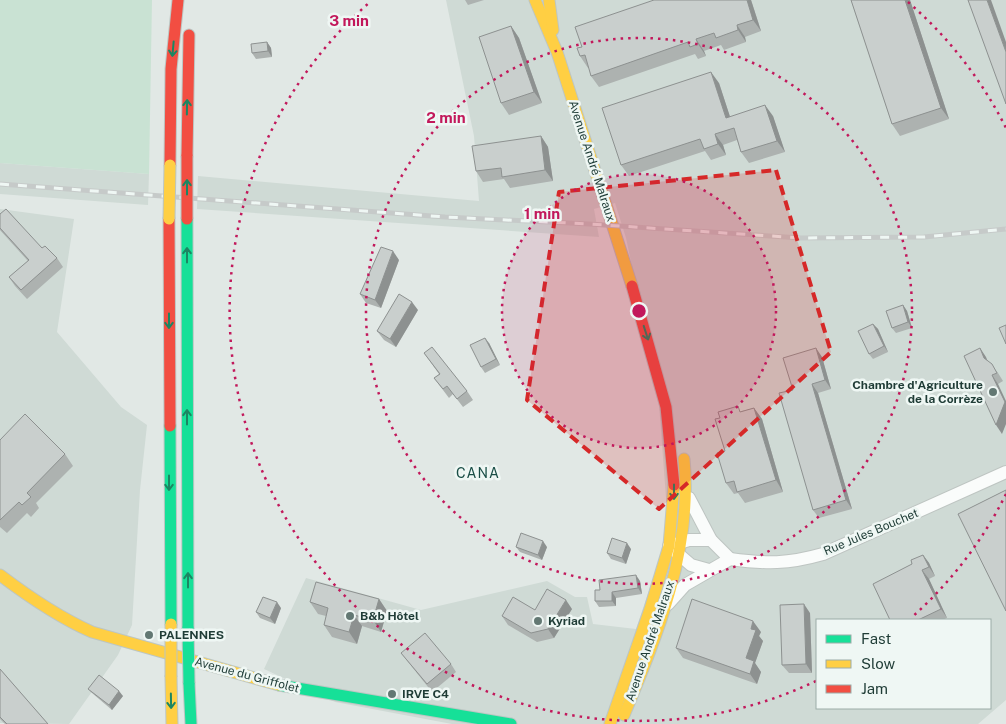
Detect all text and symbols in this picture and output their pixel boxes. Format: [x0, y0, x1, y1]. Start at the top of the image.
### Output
text: 3 min [329, 12, 369, 29]
one-way arrow [168, 40, 178, 56]
one-way arrow [182, 99, 192, 116]
street label: Avenue André Malraux [566, 99, 618, 224]
text: 2 min [426, 109, 466, 126]
one-way arrow [182, 180, 192, 196]
text: 1 min [524, 205, 560, 222]
one-way arrow [182, 247, 192, 263]
centre of rings [630, 302, 648, 320]
one-way arrow [164, 312, 174, 328]
one-way arrow [641, 324, 651, 340]
place label: Chambre d'Agriculture de la Corrèze [852, 378, 983, 406]
marker: Chambre d'Agriculture de la Corrèze [987, 386, 999, 398]
one-way arrow [182, 409, 192, 426]
district label: CANA [456, 465, 500, 481]
one-way arrow [164, 474, 174, 491]
one-way arrow [669, 483, 679, 499]
street label: Rue Jules Bouchet [821, 506, 921, 558]
one-way arrow [183, 572, 193, 588]
street label: Avenue André Malraux [623, 579, 677, 703]
place label: B&b Hôtel [360, 609, 419, 623]
marker: B&b Hôtel [344, 610, 356, 622]
place label: Kyriad [548, 614, 585, 628]
marker: Kyriad [532, 615, 544, 627]
legend [816, 619, 991, 709]
place label: PALENNES [159, 628, 224, 642]
marker: PALENNES [143, 629, 155, 641]
text: Fast [861, 630, 891, 647]
street label: Avenue du Griffolet [193, 654, 301, 696]
text: Slow [861, 655, 896, 672]
text: Jam [861, 680, 888, 697]
place label: IRVE C4 [402, 687, 449, 701]
marker: IRVE C4 [386, 688, 398, 700]
one-way arrow [167, 692, 176, 708]

